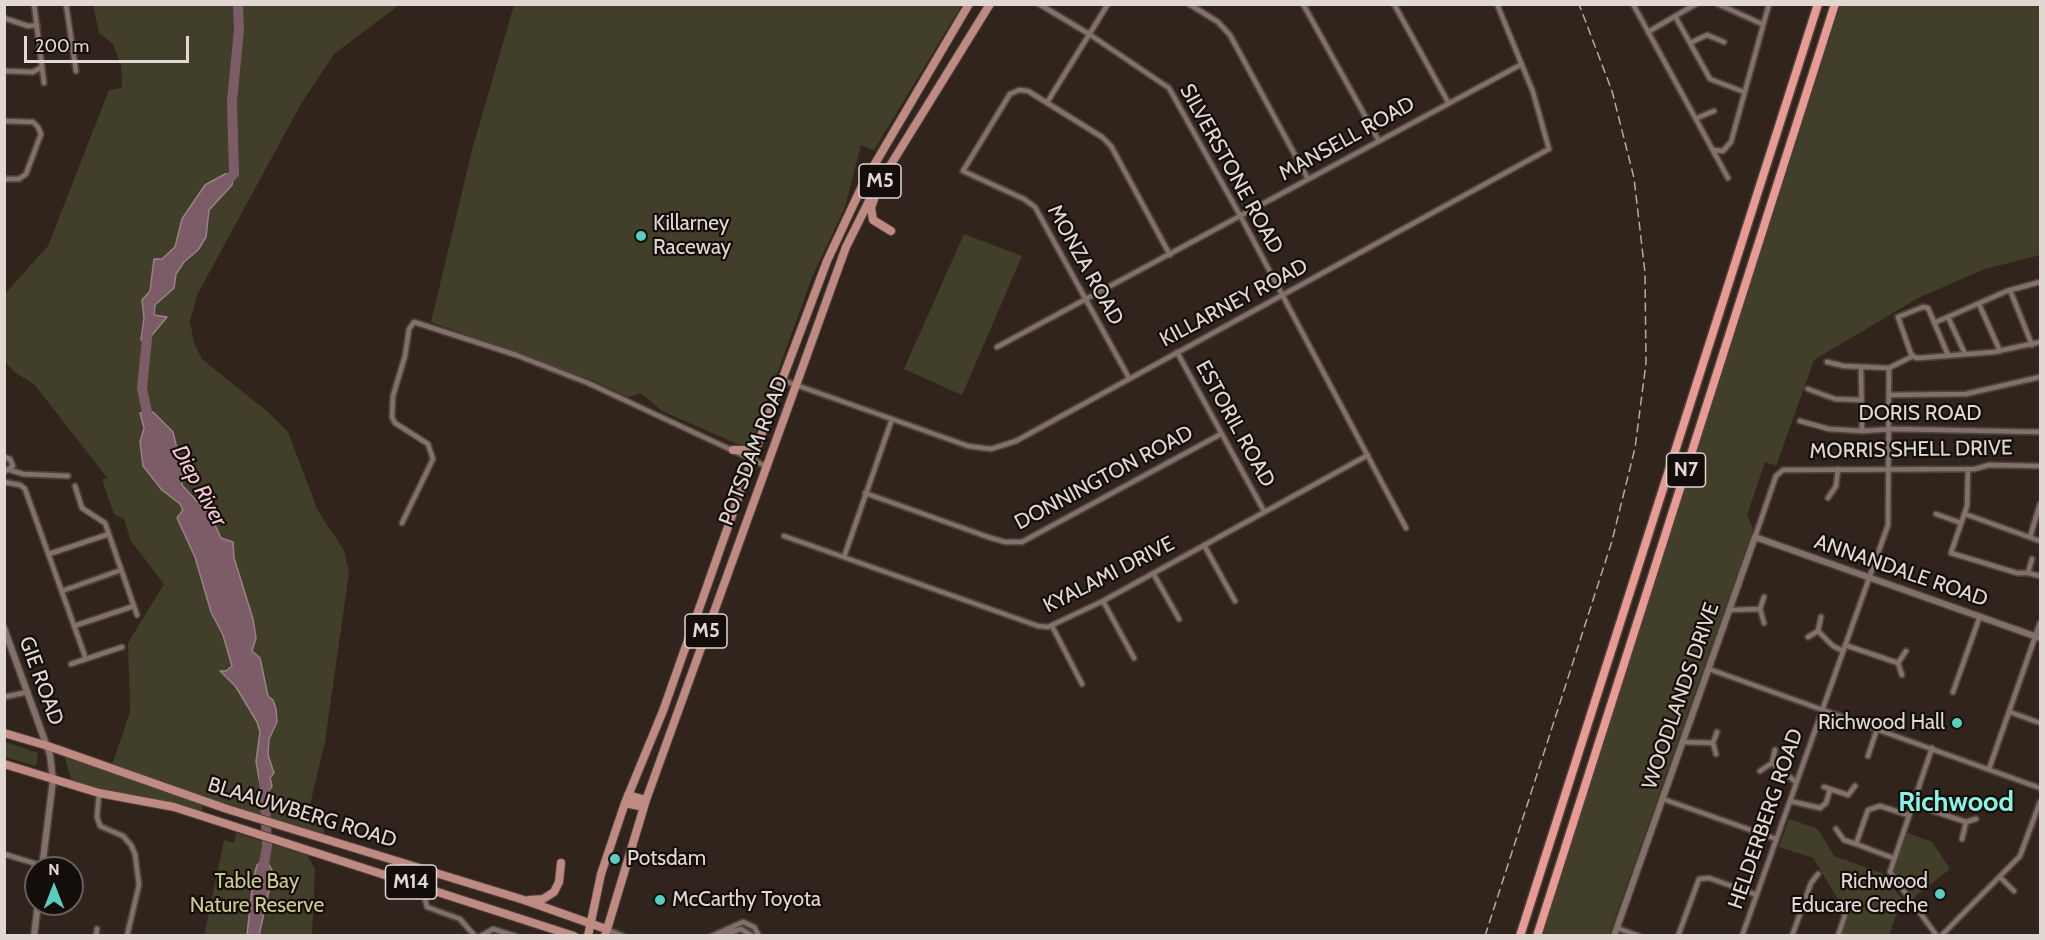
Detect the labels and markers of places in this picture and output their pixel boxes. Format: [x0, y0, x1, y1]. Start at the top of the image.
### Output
place label: Killarney Raceway [653, 211, 731, 261]
marker: Killarney Raceway [634, 229, 648, 243]
place label: Richwood Hall [1818, 710, 1945, 736]
marker: Richwood Hall [1950, 716, 1964, 730]
place label: Potsdam [627, 846, 706, 872]
marker: Potsdam [608, 852, 622, 866]
place label: Richwood Educare Creche [1791, 869, 1928, 919]
place label: McCarthy Toyota [672, 887, 821, 913]
marker: Richwood Educare Creche [1933, 887, 1947, 901]
marker: McCarthy Toyota [653, 893, 667, 907]

